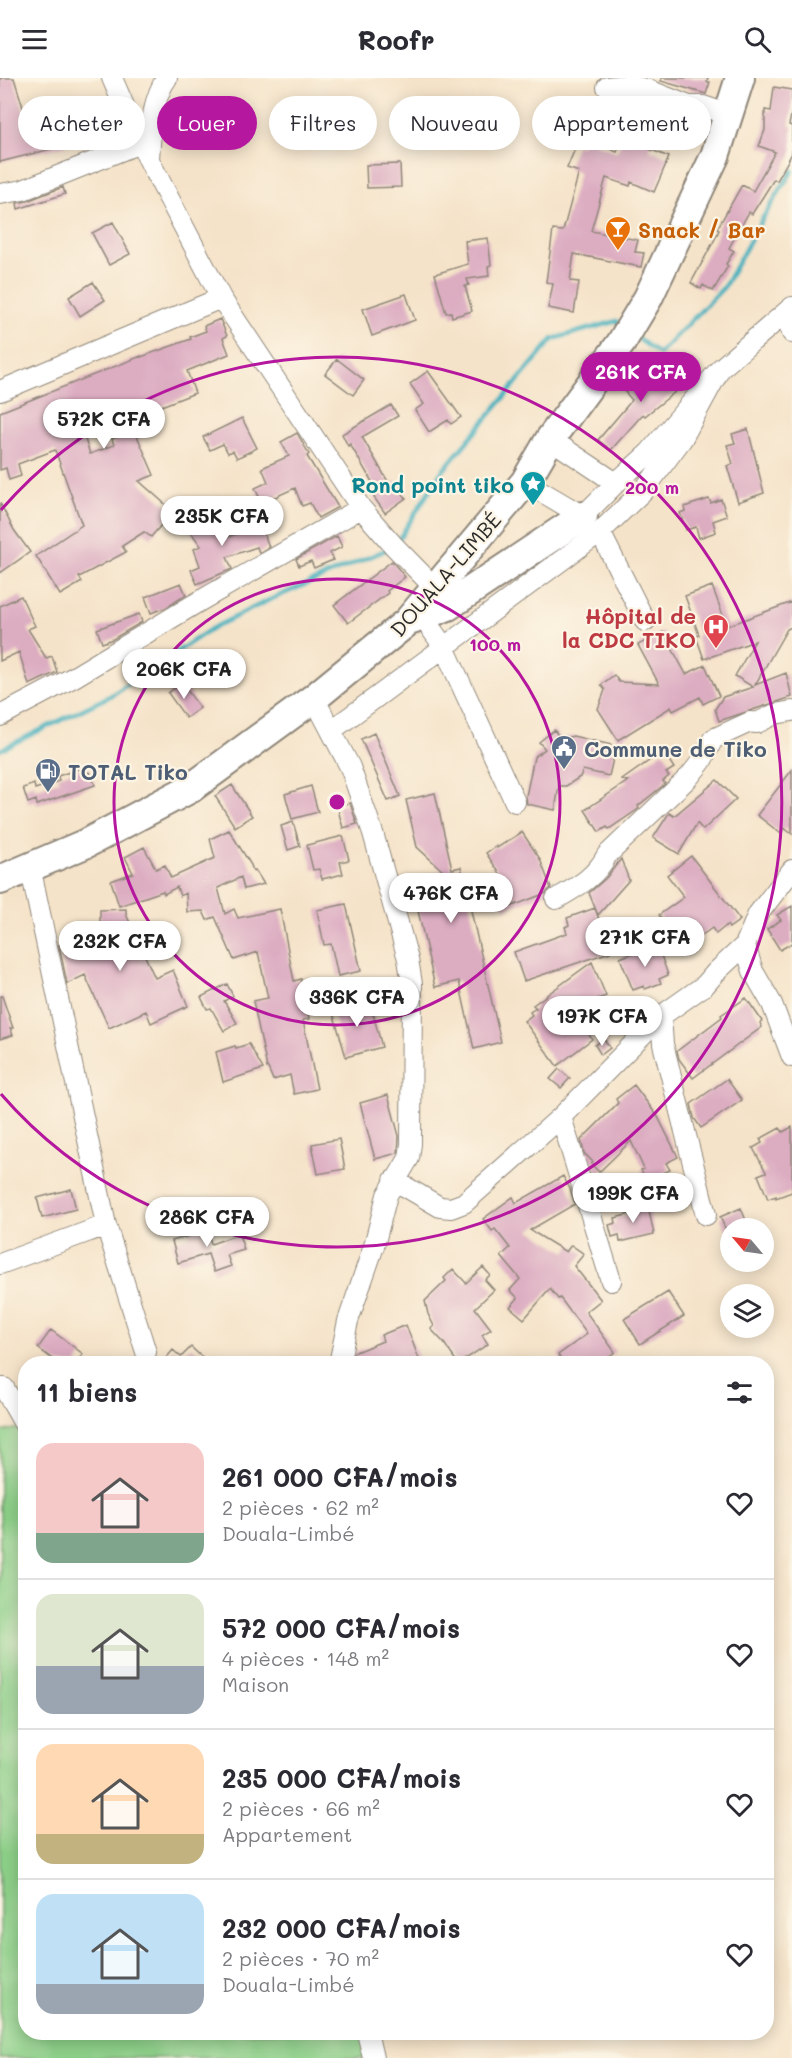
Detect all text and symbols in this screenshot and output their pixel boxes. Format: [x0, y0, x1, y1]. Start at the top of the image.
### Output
text: Roofr [357, 22, 435, 57]
icon: menu [18, 23, 51, 56]
icon: search [741, 23, 774, 56]
chip: Acheter [18, 96, 145, 150]
chip: Louer [157, 96, 257, 150]
chip: Filtres [269, 96, 377, 150]
chip: Nouveau [389, 96, 520, 150]
chip: Appartement [532, 96, 711, 150]
bar icon: Snack / Bar [603, 214, 633, 252]
place label: Snack / Bar [638, 216, 765, 243]
pin: 261K CFA [579, 352, 703, 403]
text: 261K CFA [595, 358, 687, 384]
pin: 572K CFA [42, 399, 166, 450]
text: 572K CFA [57, 405, 151, 431]
place icon: Rond point tiko [518, 469, 548, 507]
place label: Rond point tiko [351, 471, 514, 498]
text: 200 m [625, 475, 679, 499]
pin: 235K CFA [160, 496, 284, 547]
text: 235K CFA [175, 502, 269, 528]
street label: DOUALA-LIMBÉ [384, 506, 506, 642]
place label: Hôpital de la CDC TIKO [562, 602, 696, 653]
hospital icon: Hôpital de la CDC TIKO [701, 612, 731, 650]
text: 100 m [469, 632, 521, 656]
pin: 206K CFA [122, 649, 246, 700]
text: 206K CFA [136, 655, 232, 681]
public building icon: Commune de Tiko [549, 733, 579, 771]
place label: Commune de Tiko [584, 735, 767, 762]
fuel station icon: TOTAL Tiko [33, 756, 63, 794]
place label: TOTAL Tiko [68, 758, 188, 785]
centre of rings [327, 792, 347, 812]
pin: 476K CFA [389, 873, 513, 924]
text: 476K CFA [403, 879, 499, 905]
pin: 271K CFA [583, 917, 707, 968]
pin: 232K CFA [58, 921, 182, 972]
text: 271K CFA [599, 923, 691, 949]
text: 232K CFA [73, 927, 167, 953]
pin: 336K CFA [295, 977, 419, 1028]
text: 336K CFA [309, 983, 405, 1009]
pin: 197K CFA [540, 996, 664, 1047]
text: 197K CFA [556, 1002, 648, 1028]
pin: 199K CFA [571, 1173, 695, 1224]
text: 199K CFA [587, 1179, 679, 1205]
pin: 286K CFA [145, 1197, 269, 1248]
text: 286K CFA [159, 1203, 255, 1229]
north arrow [720, 1218, 774, 1272]
map controls [720, 1218, 774, 1338]
button: layers [720, 1284, 774, 1338]
text: 11 biens [36, 1375, 137, 1409]
icon: filters [723, 1376, 756, 1409]
text: 261 000 CFA/mois [222, 1460, 458, 1494]
icon: home [84, 1467, 156, 1539]
icon: heart [723, 1487, 756, 1520]
text: 2 pièces · 62 m² [222, 1494, 379, 1520]
text: Douala-Limbé [222, 1520, 355, 1546]
text: 572 000 CFA/mois [222, 1611, 460, 1645]
icon: home [84, 1618, 156, 1690]
icon: heart [723, 1638, 756, 1671]
text: 4 pièces · 148 m² [222, 1645, 389, 1671]
text: Maison [222, 1671, 289, 1697]
text: 235 000 CFA/mois [222, 1761, 461, 1795]
icon: home [84, 1768, 156, 1840]
icon: heart [723, 1788, 756, 1821]
text: 2 pièces · 66 m² [222, 1795, 380, 1821]
text: Appartement [222, 1821, 352, 1847]
text: 232 000 CFA/mois [222, 1911, 461, 1945]
icon: home [84, 1918, 156, 1990]
icon: heart [723, 1938, 756, 1971]
text: 2 pièces · 70 m² [222, 1945, 379, 1971]
text: Douala-Limbé [222, 1971, 355, 1997]

